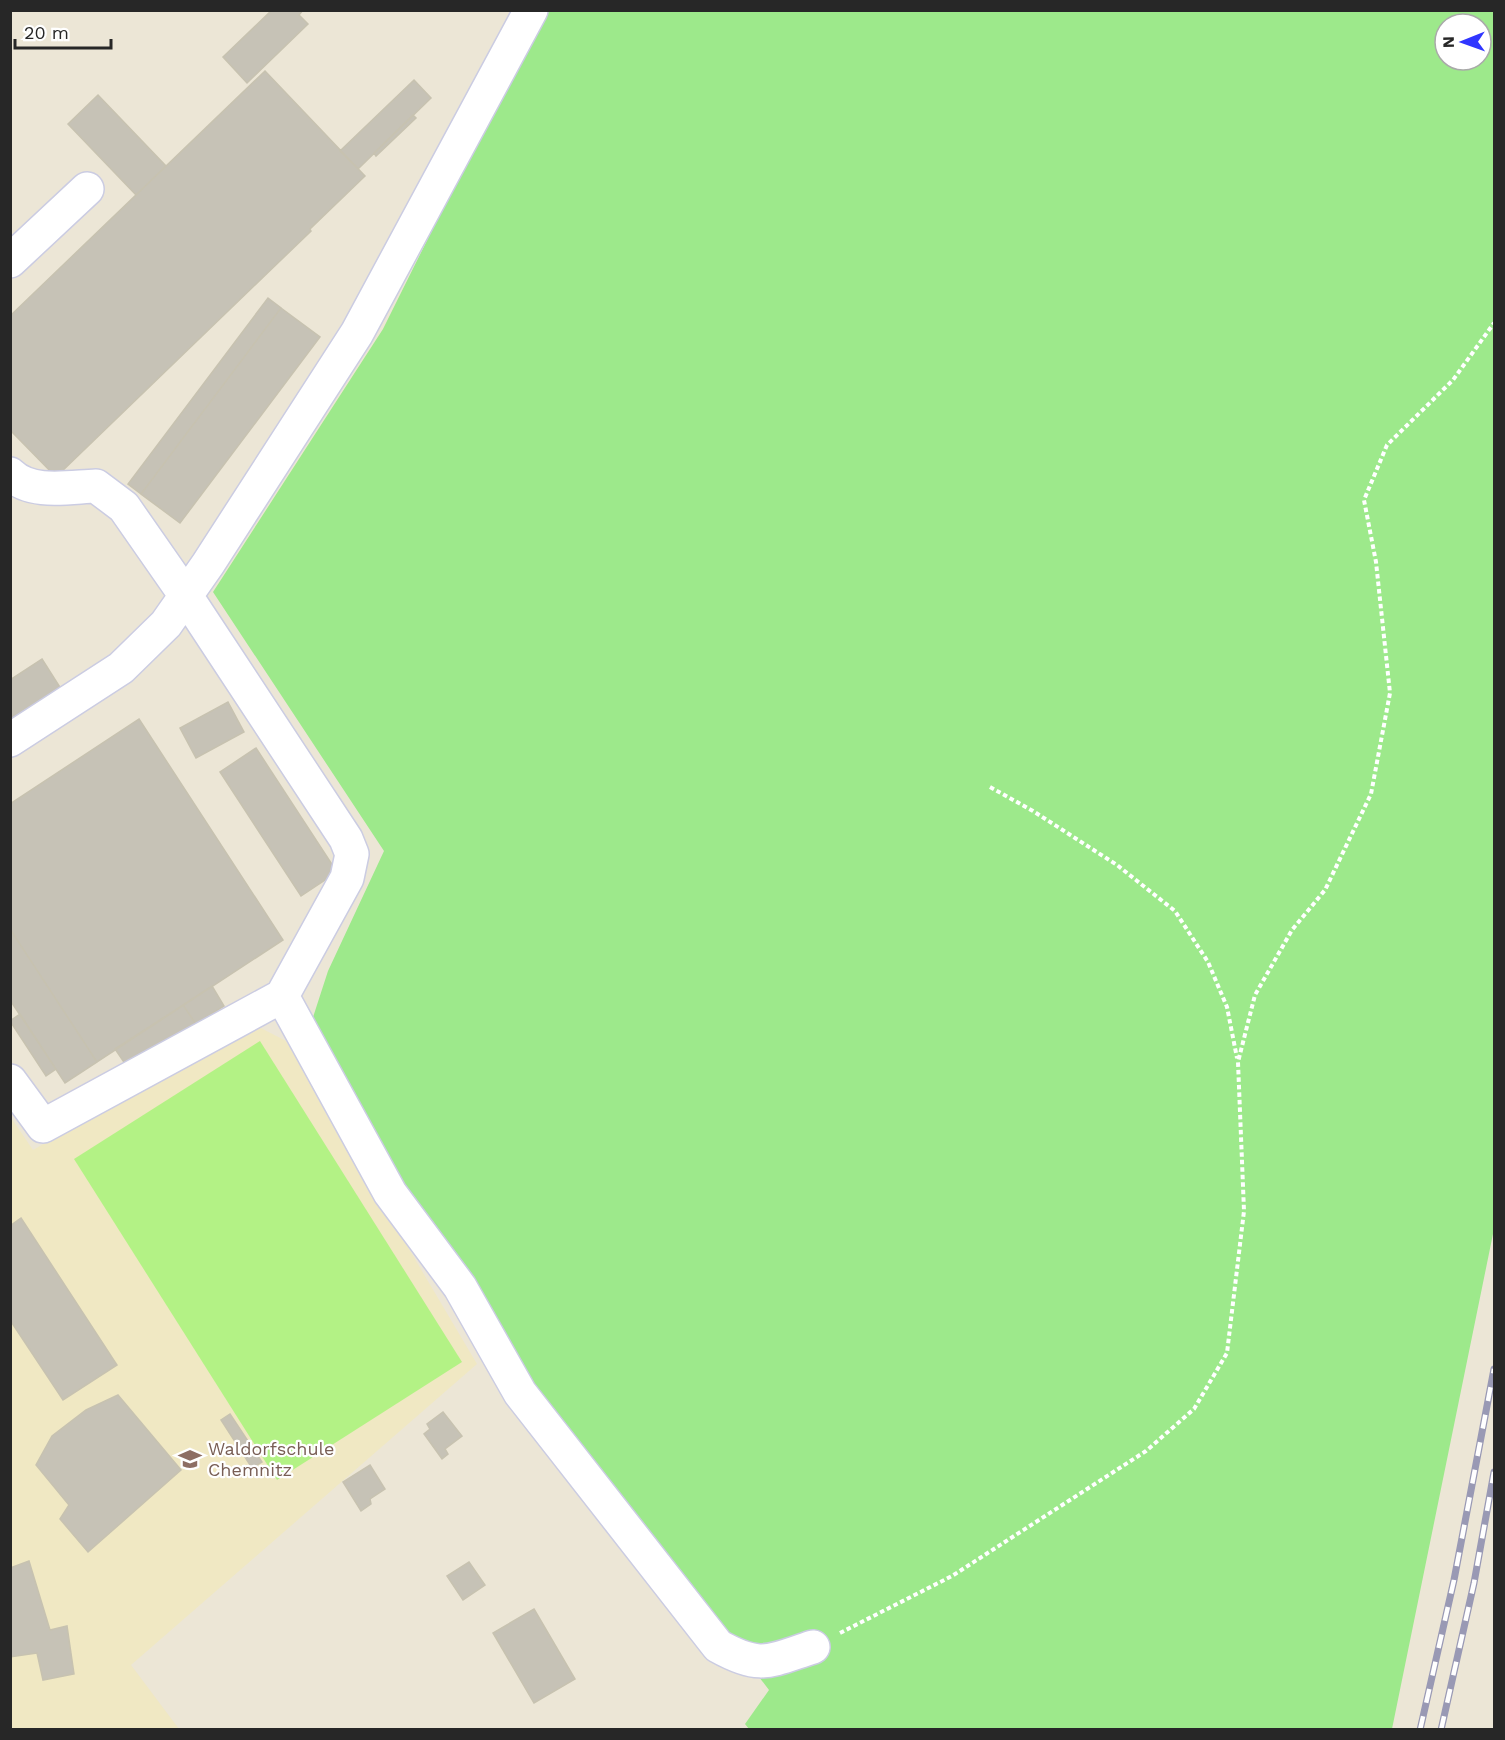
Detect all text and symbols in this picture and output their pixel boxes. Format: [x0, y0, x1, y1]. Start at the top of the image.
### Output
scale bar [15, 12, 111, 50]
north arrow [1433, 12, 1493, 72]
text: 20 m [24, 22, 69, 43]
text: N [1439, 36, 1458, 48]
place label: Waldorfschule Chemnitz [208, 1438, 335, 1480]
school or university icon: Waldorfschule Chemnitz [177, 1446, 203, 1472]

